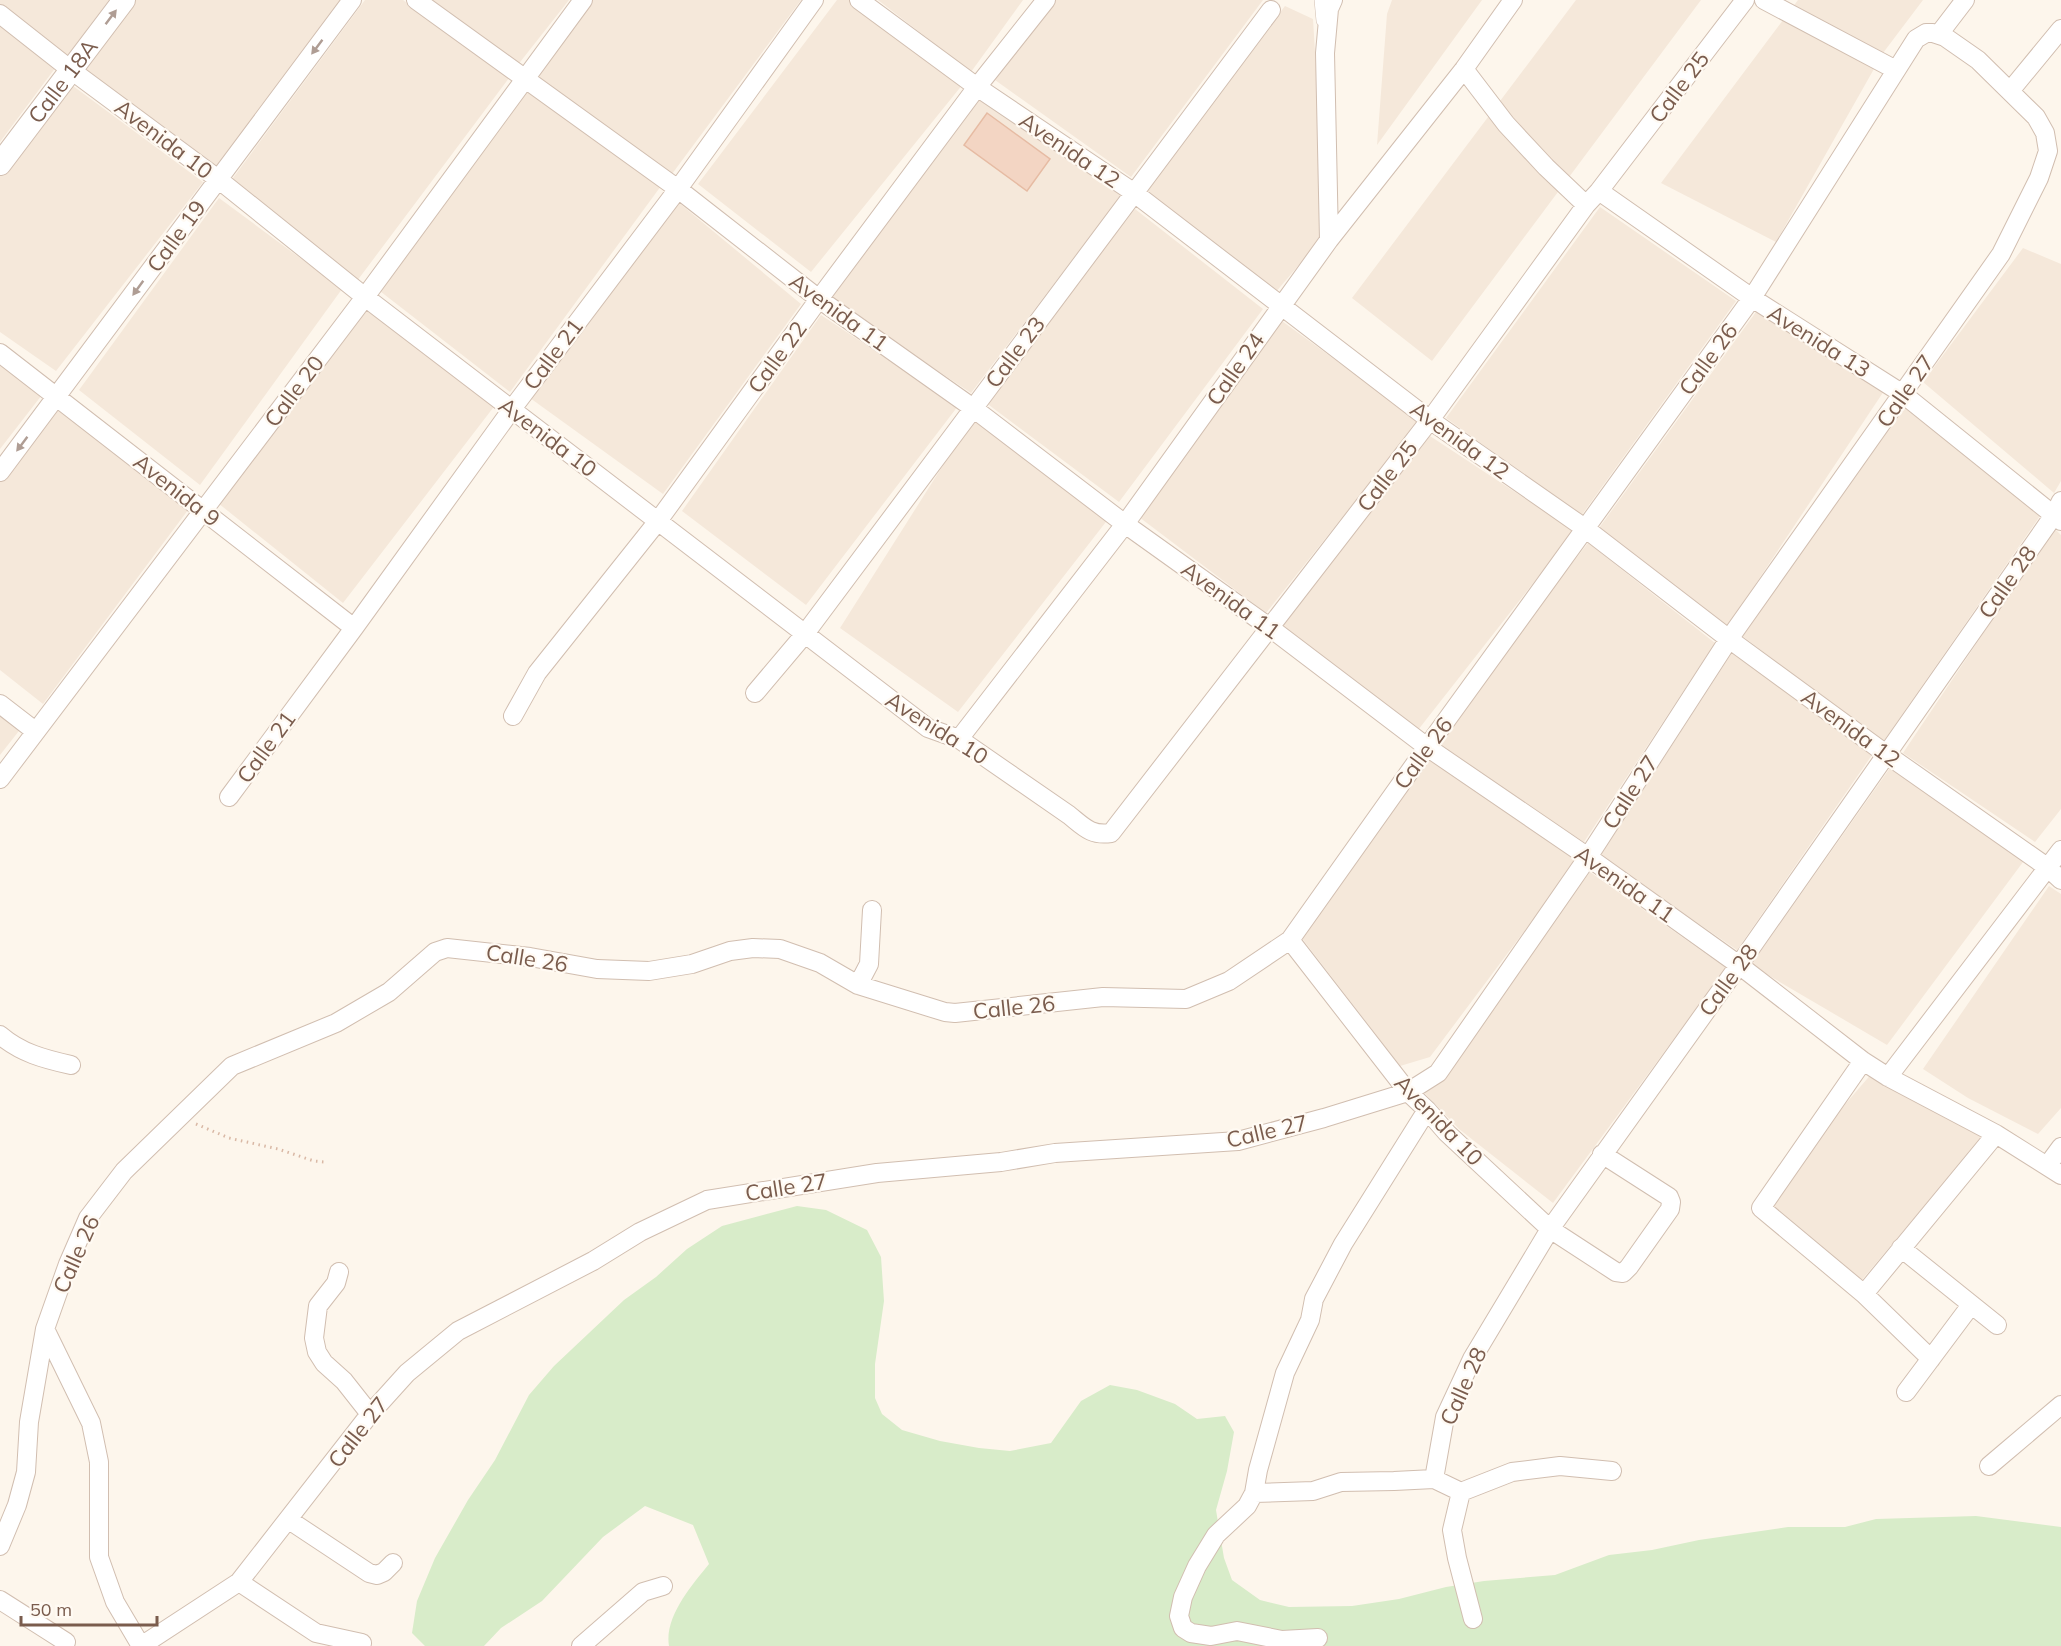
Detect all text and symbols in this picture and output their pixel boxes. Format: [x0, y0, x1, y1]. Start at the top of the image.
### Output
one-way arrow [105, 9, 117, 24]
street label: Calle 18A [22, 33, 104, 129]
one-way arrow [311, 38, 323, 54]
street label: Calle 25 [1643, 46, 1715, 128]
street label: Avenida 10 [109, 93, 219, 185]
street label: Avenida 12 [1014, 106, 1126, 194]
street label: Calle 19 [140, 194, 212, 278]
street label: Avenida 11 [784, 267, 894, 357]
one-way arrow [133, 280, 145, 295]
street label: Avenida 13 [1763, 298, 1875, 384]
street label: Calle 23 [979, 311, 1051, 393]
street label: Calle 21 [517, 313, 589, 395]
street label: Calle 22 [741, 315, 813, 399]
street label: Calle 26 [1672, 317, 1744, 401]
street label: Calle 24 [1200, 327, 1270, 411]
street label: Calle 27 [1870, 349, 1940, 433]
street label: Calle 20 [258, 350, 330, 432]
street label: Avenida 10 [493, 391, 603, 483]
street label: Avenida 12 [1405, 395, 1515, 485]
street label: Calle 25 [1351, 435, 1423, 517]
one-way arrow [15, 436, 28, 452]
street label: Avenida 9 [128, 447, 226, 533]
street label: Calle 28 [1972, 540, 2042, 624]
street label: Avenida 11 [1176, 555, 1286, 645]
street label: Avenida 12 [1796, 683, 1906, 773]
street label: Avenida 10 [881, 685, 993, 771]
street label: Calle 21 [230, 705, 302, 789]
street label: Calle 26 [1387, 711, 1459, 795]
street label: Calle 27 [1596, 750, 1664, 834]
street label: Avenida 11 [1570, 839, 1680, 929]
street label: Calle 26 [484, 938, 570, 978]
street label: Calle 28 [1692, 938, 1764, 1022]
street label: Calle 26 [972, 989, 1056, 1025]
street label: Avenida 10 [1389, 1069, 1489, 1171]
street label: Calle 27 [1224, 1108, 1310, 1154]
street label: Calle 27 [743, 1167, 829, 1207]
street label: Calle 26 [46, 1211, 106, 1297]
street label: Calle 28 [1433, 1343, 1493, 1429]
street label: Calle 27 [322, 1391, 394, 1473]
scale bar [21, 1589, 158, 1627]
text: 50 m [30, 1598, 72, 1621]

